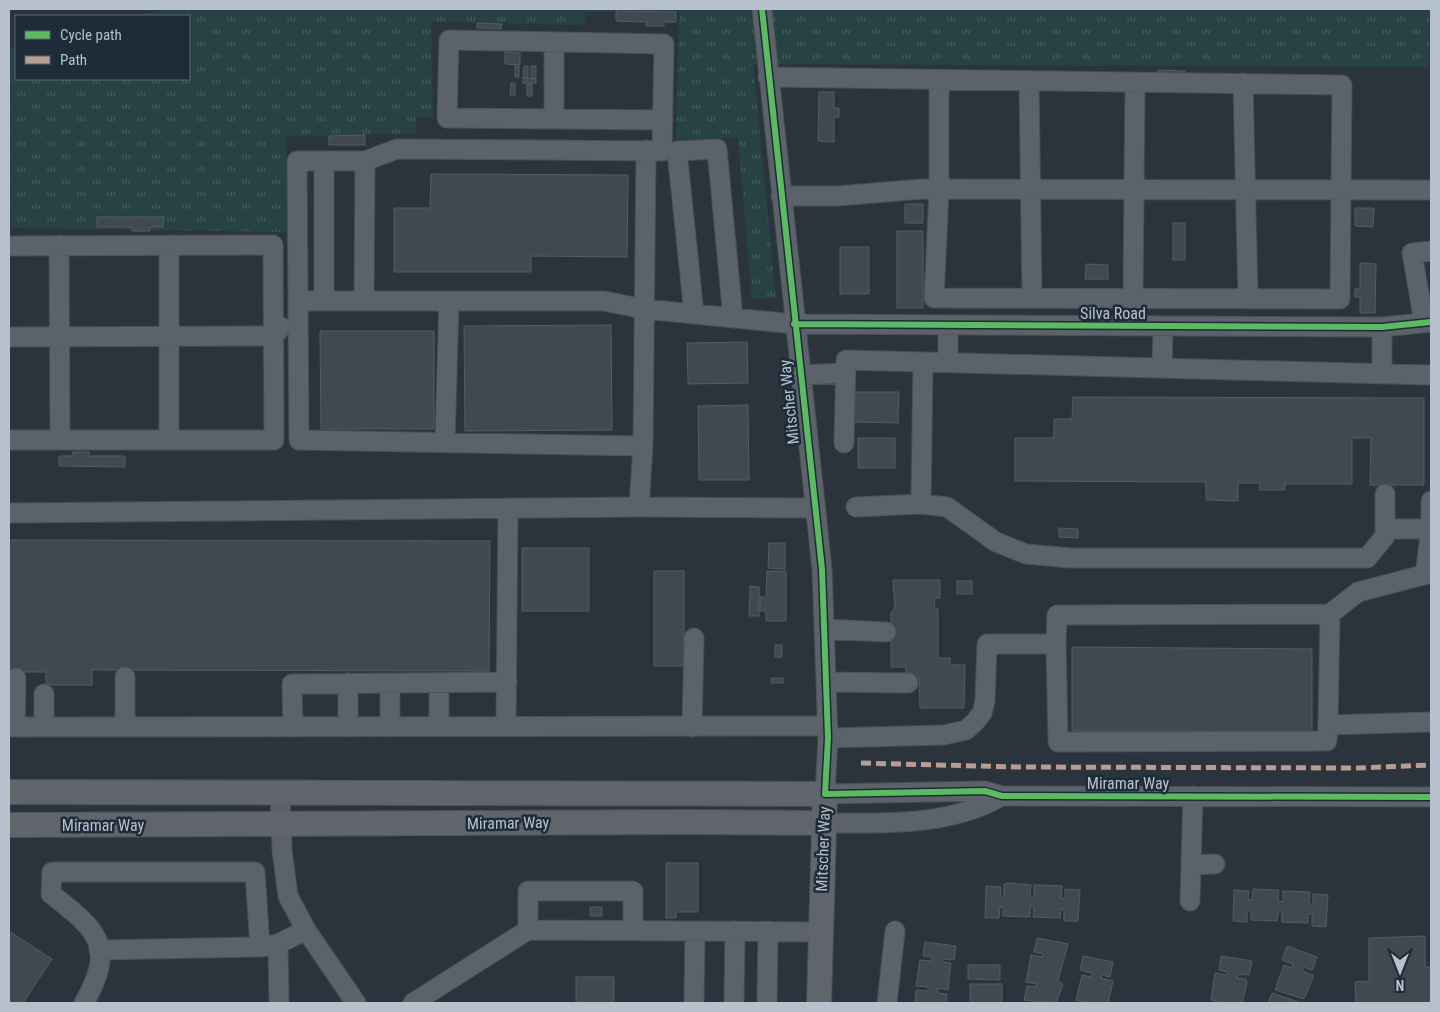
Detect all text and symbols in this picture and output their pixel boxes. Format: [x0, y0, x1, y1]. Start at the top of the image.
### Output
legend [15, 15, 190, 80]
text: Cycle path [60, 26, 122, 44]
text: Path [60, 51, 87, 69]
street label: Silva Road [1080, 304, 1146, 323]
street label: Mitscher Way [775, 358, 803, 445]
street label: Miramar Way [1087, 774, 1170, 793]
street label: Mitscher Way [812, 806, 834, 892]
street label: Miramar Way [467, 813, 550, 833]
street label: Miramar Way [62, 816, 145, 835]
north arrow [1375, 947, 1425, 997]
text: N [1396, 977, 1404, 993]

